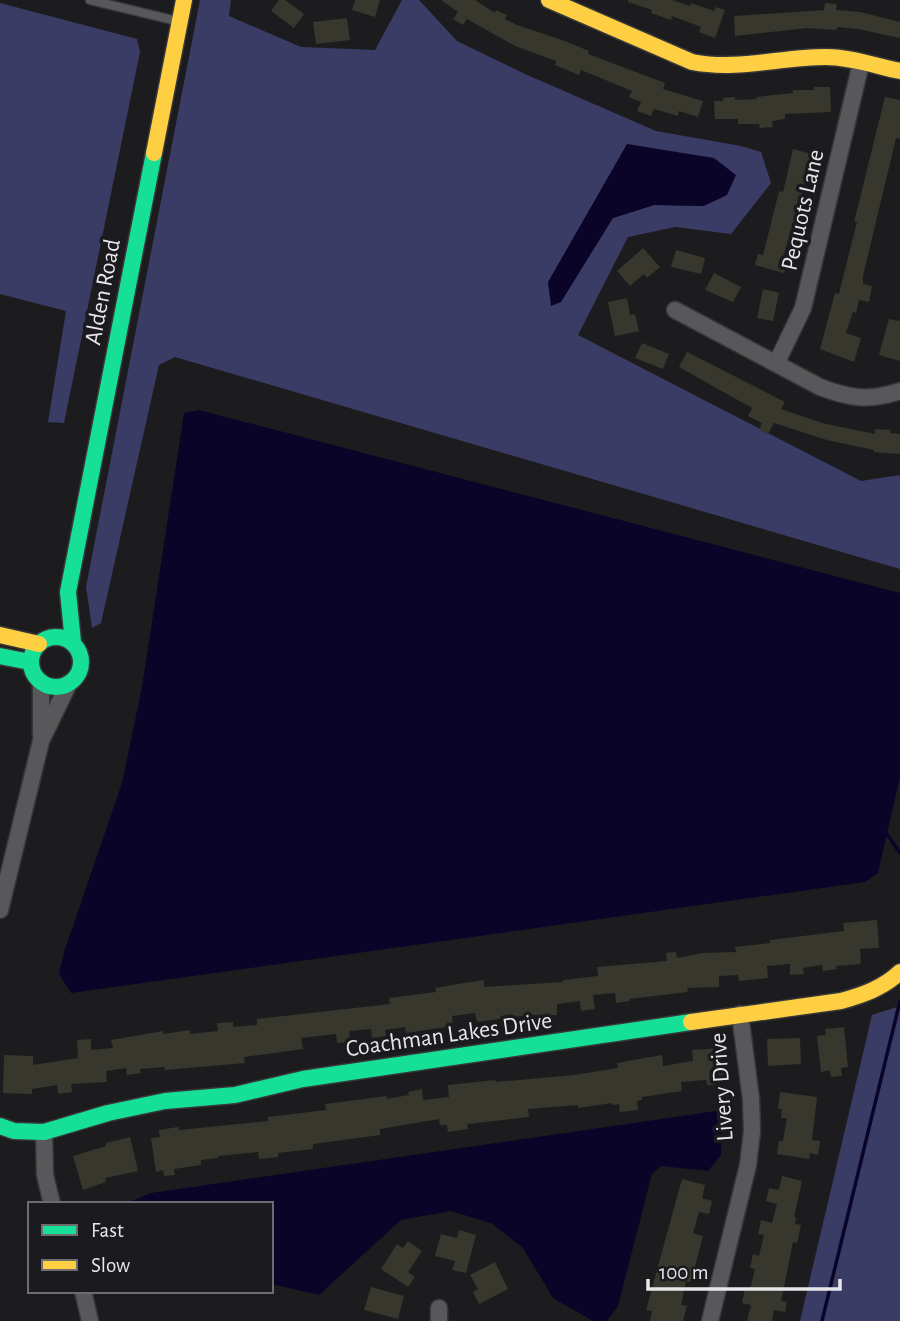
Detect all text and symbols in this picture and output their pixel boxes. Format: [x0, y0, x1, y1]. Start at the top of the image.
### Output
street label: Pequots Lane [777, 147, 829, 273]
street label: Alden Road [81, 237, 125, 347]
street label: Coachman Lakes Drive [344, 1009, 554, 1061]
street label: Livery Drive [706, 1032, 738, 1142]
legend [28, 1202, 273, 1293]
text: Fast [91, 1220, 124, 1241]
scale bar [648, 1248, 841, 1292]
text: Slow [91, 1255, 130, 1276]
text: 100 m [659, 1262, 709, 1283]

